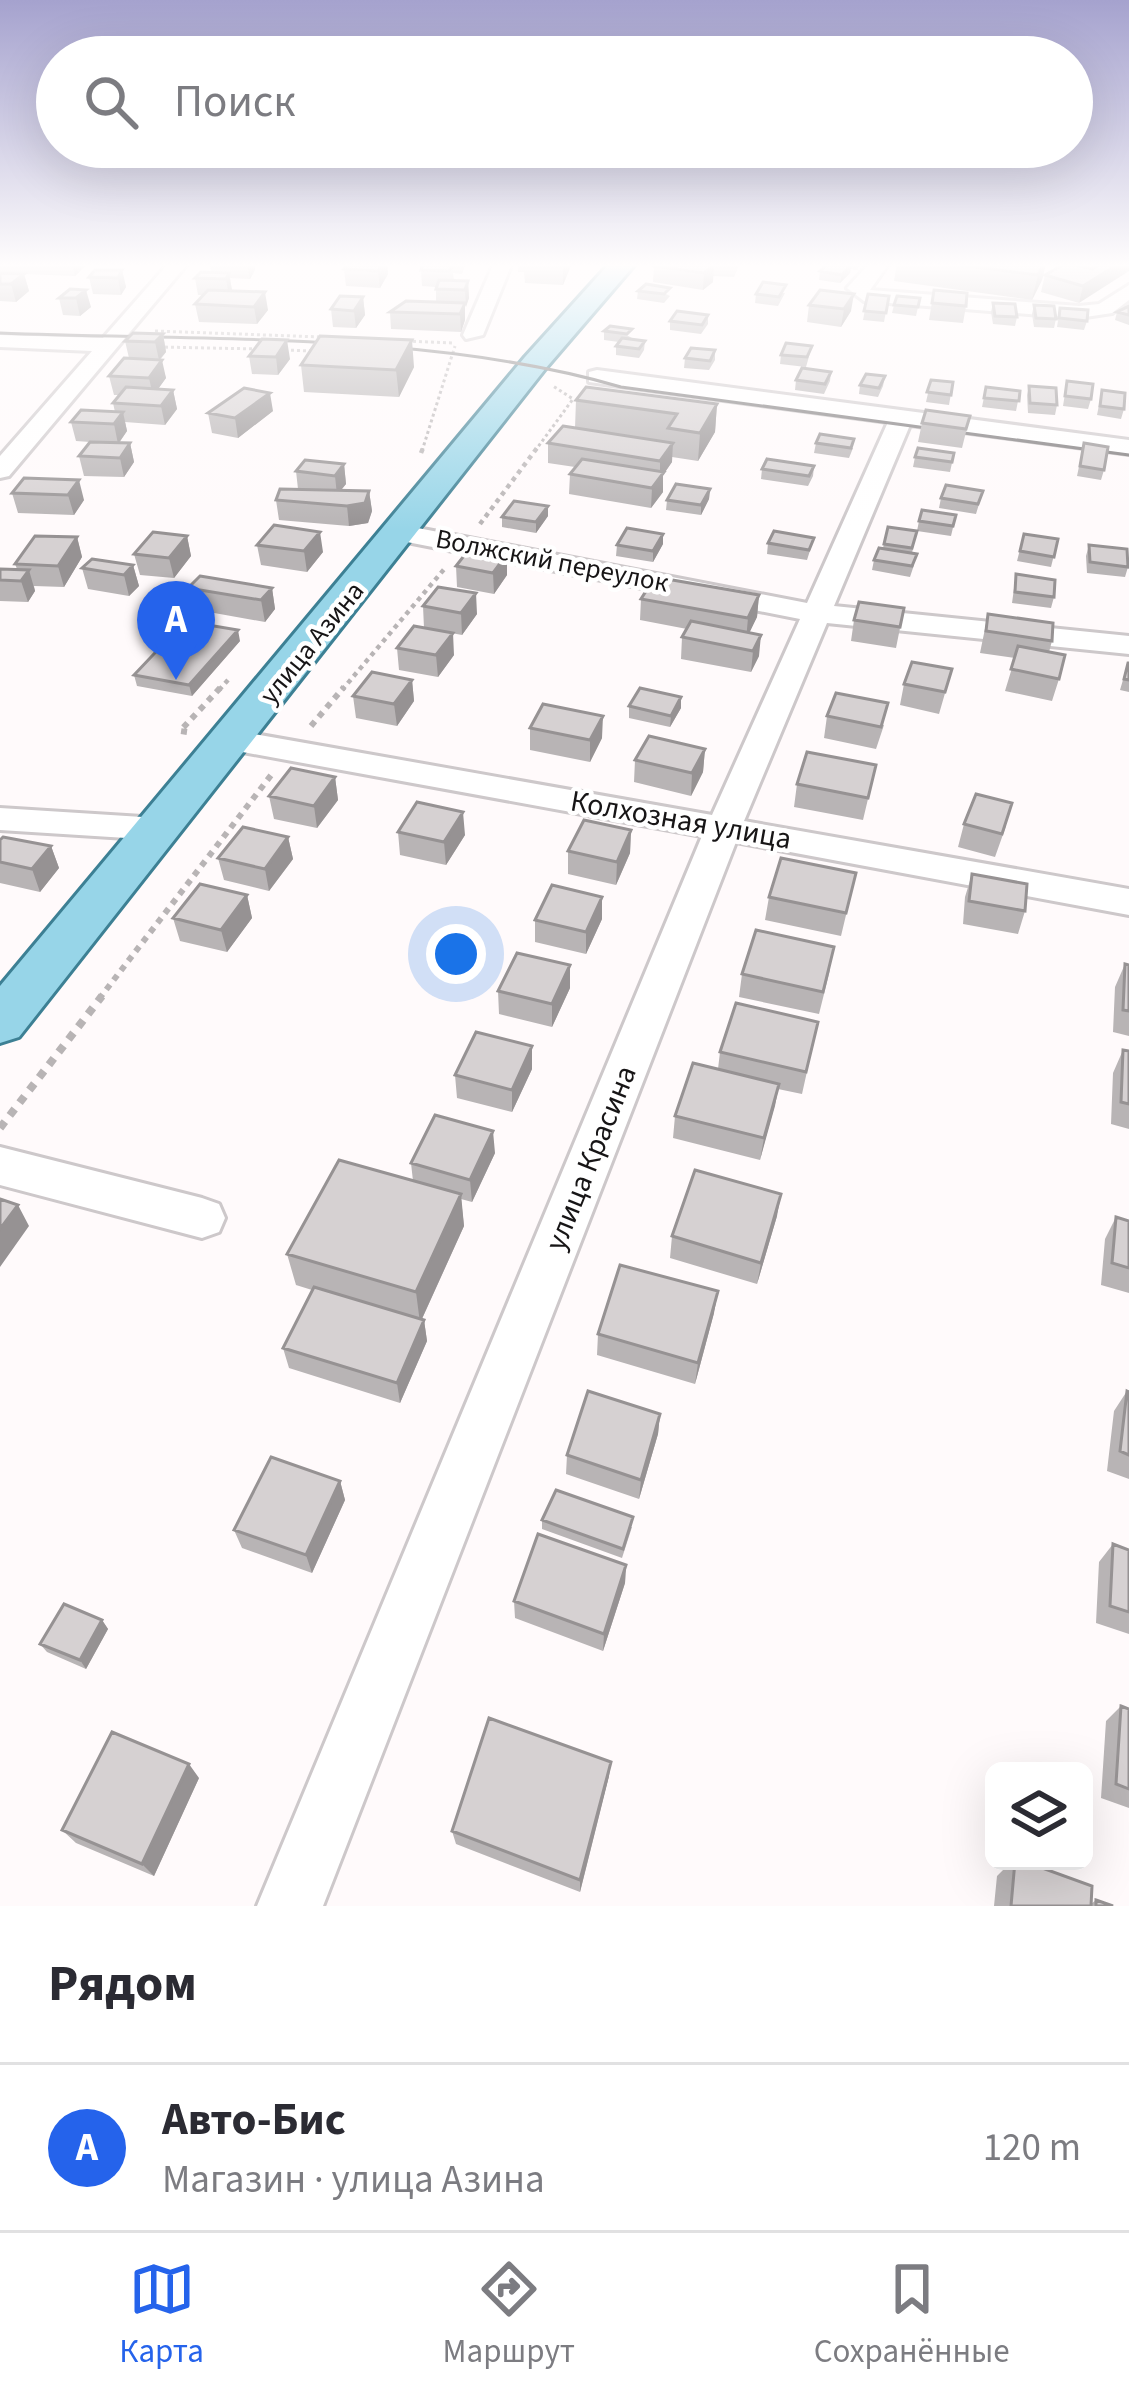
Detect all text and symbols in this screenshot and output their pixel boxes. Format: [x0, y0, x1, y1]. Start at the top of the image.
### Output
search box [36, 36, 1093, 168]
icon: search [78, 69, 144, 135]
text: Поиск [174, 70, 296, 134]
street label: Волжский переулок [432, 519, 672, 603]
street label: улица Азина [250, 573, 374, 713]
pin: A [137, 581, 215, 680]
street label: Колхозная улица [567, 779, 795, 861]
your location [426, 924, 486, 984]
street label: улица Красина [534, 1059, 648, 1257]
map controls [985, 1762, 1093, 1870]
button: layers [985, 1762, 1093, 1870]
text: Рядом [48, 1948, 197, 2020]
text: Авто-Бис [162, 2088, 346, 2152]
text: A [76, 2120, 98, 2176]
text: 120 m [983, 2120, 1081, 2176]
text: Магазин · улица Азина [162, 2152, 545, 2208]
tab: Карта [119, 2256, 204, 2375]
tab: Маршрут [443, 2256, 575, 2375]
tab: Сохранённые [814, 2256, 1010, 2375]

